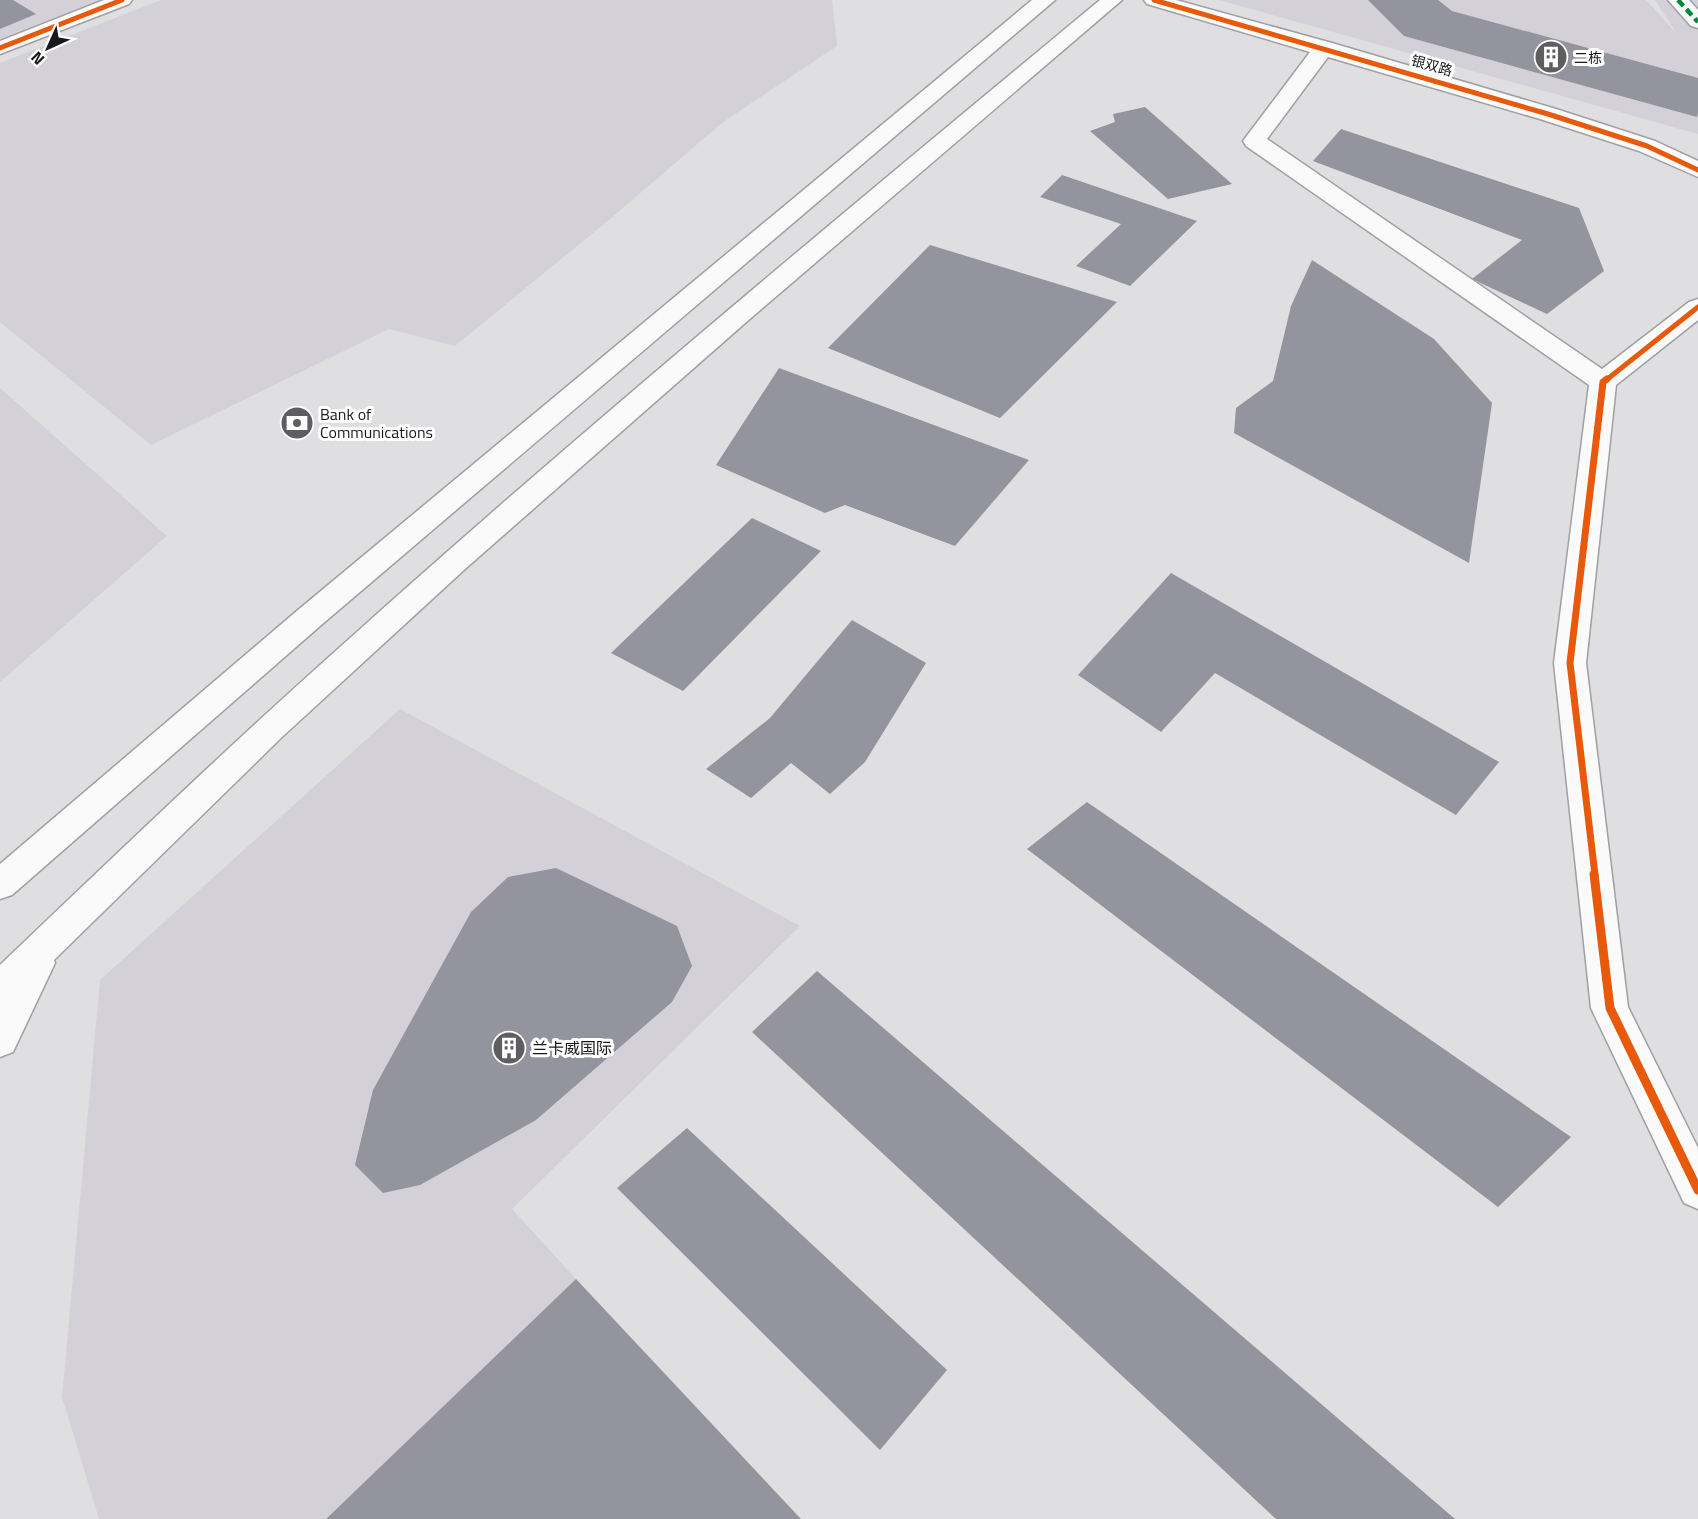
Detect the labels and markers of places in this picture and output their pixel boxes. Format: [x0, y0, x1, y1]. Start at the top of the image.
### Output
building icon: 二栋 [1533, 39, 1569, 75]
place label: 二栋 [1574, 47, 1602, 68]
place label: Bank of Communications [320, 402, 433, 444]
bank icon: Bank of Communications [279, 405, 315, 441]
building icon: 兰卡威国际 [491, 1030, 527, 1066]
place label: 兰卡威国际 [532, 1036, 612, 1060]

